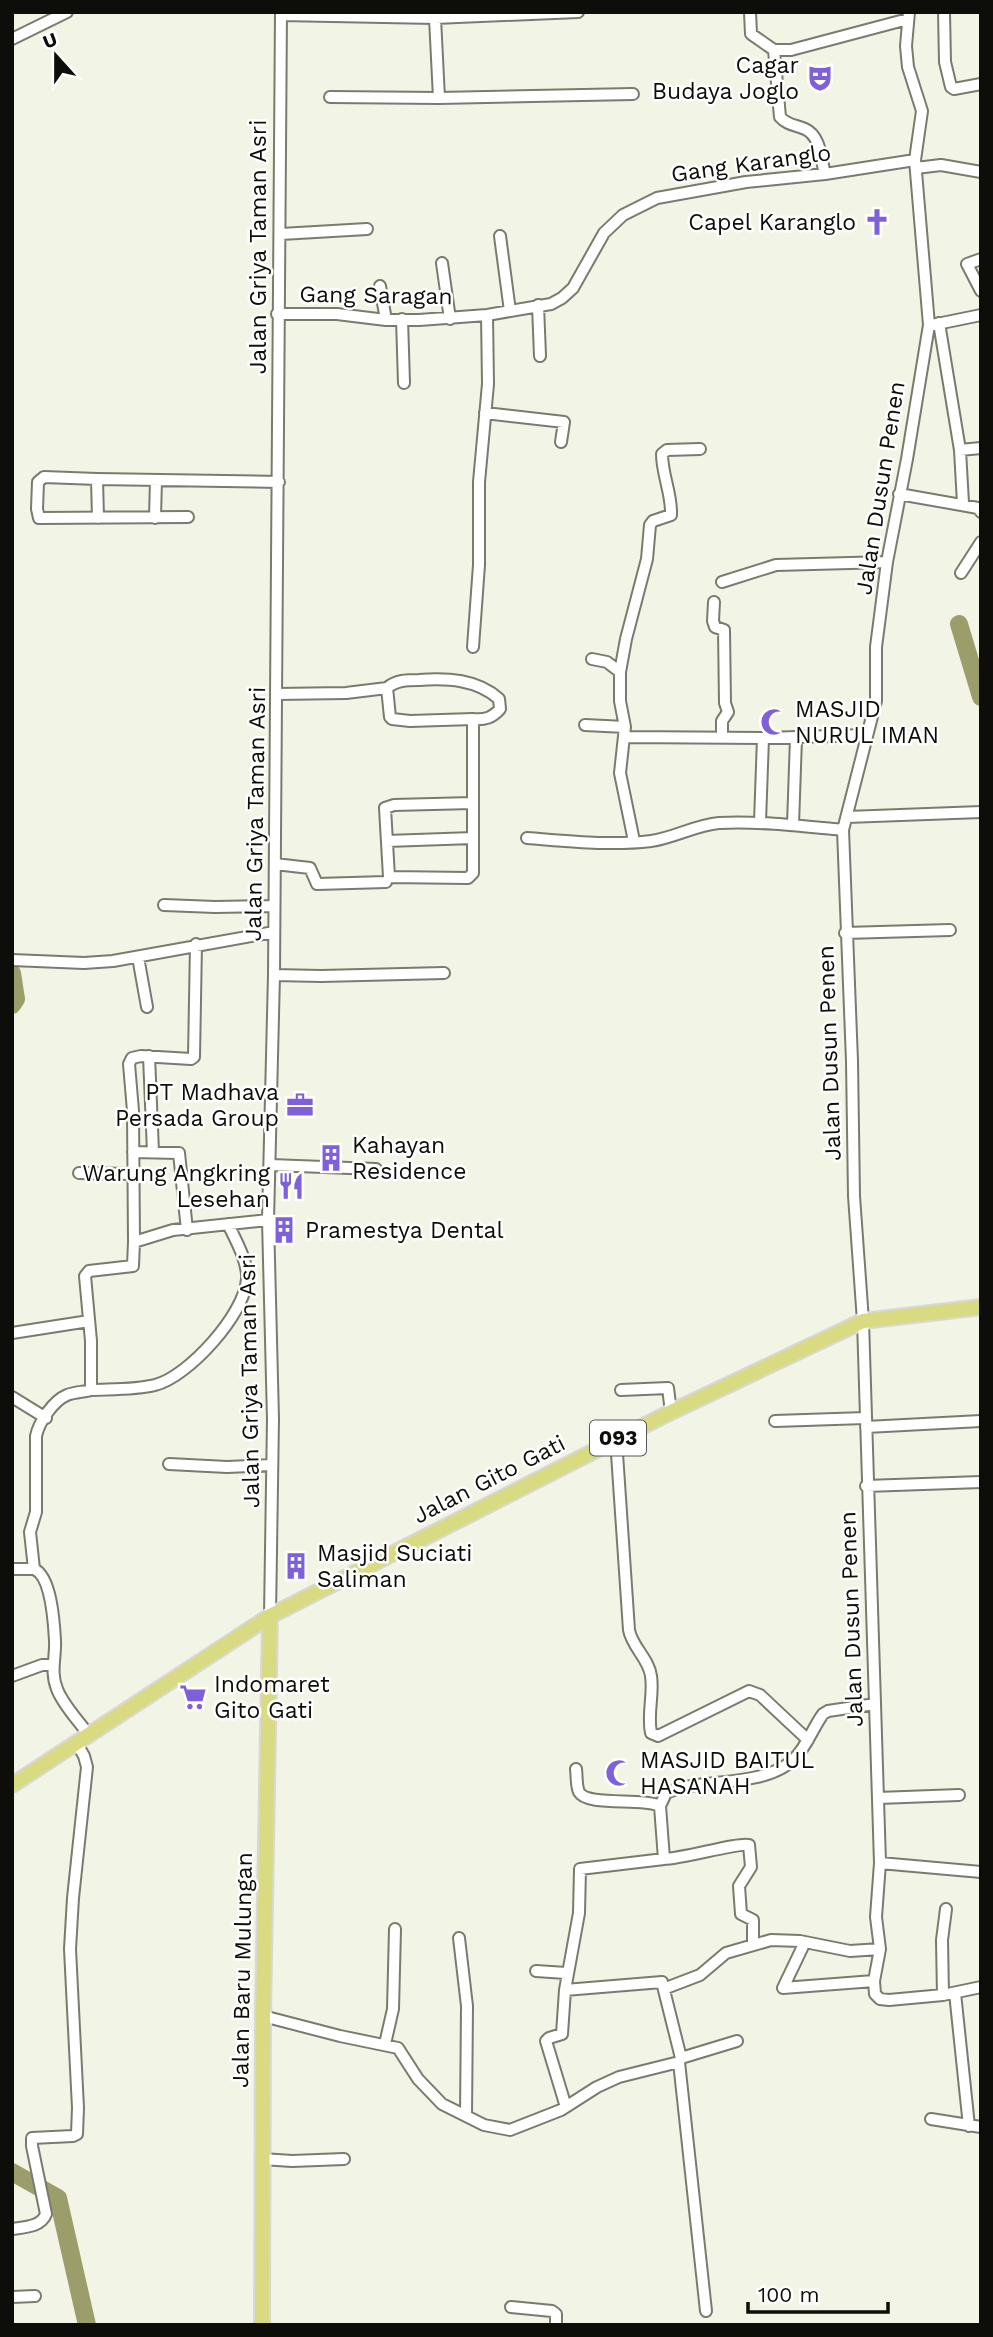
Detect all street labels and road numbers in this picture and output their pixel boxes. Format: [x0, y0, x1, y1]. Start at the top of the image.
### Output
street label: Jalan Griya Taman Asri [245, 120, 272, 374]
street label: Gang Karanglo [669, 139, 833, 188]
street label: Gang Saragan [299, 281, 453, 310]
street label: Jalan Dusun Penen [850, 379, 911, 597]
street label: Jalan Griya Taman Asri [240, 687, 271, 942]
street label: Jalan Dusun Penen [812, 945, 847, 1161]
street label: Jalan Griya Taman Asri [234, 1253, 265, 1508]
road number: 093 [590, 1420, 646, 1456]
street label: Jalan Gito Gati [409, 1430, 570, 1529]
street label: Jalan Dusun Penen [834, 1511, 869, 1727]
street label: Jalan Baru Mulungan [227, 1852, 258, 2088]

